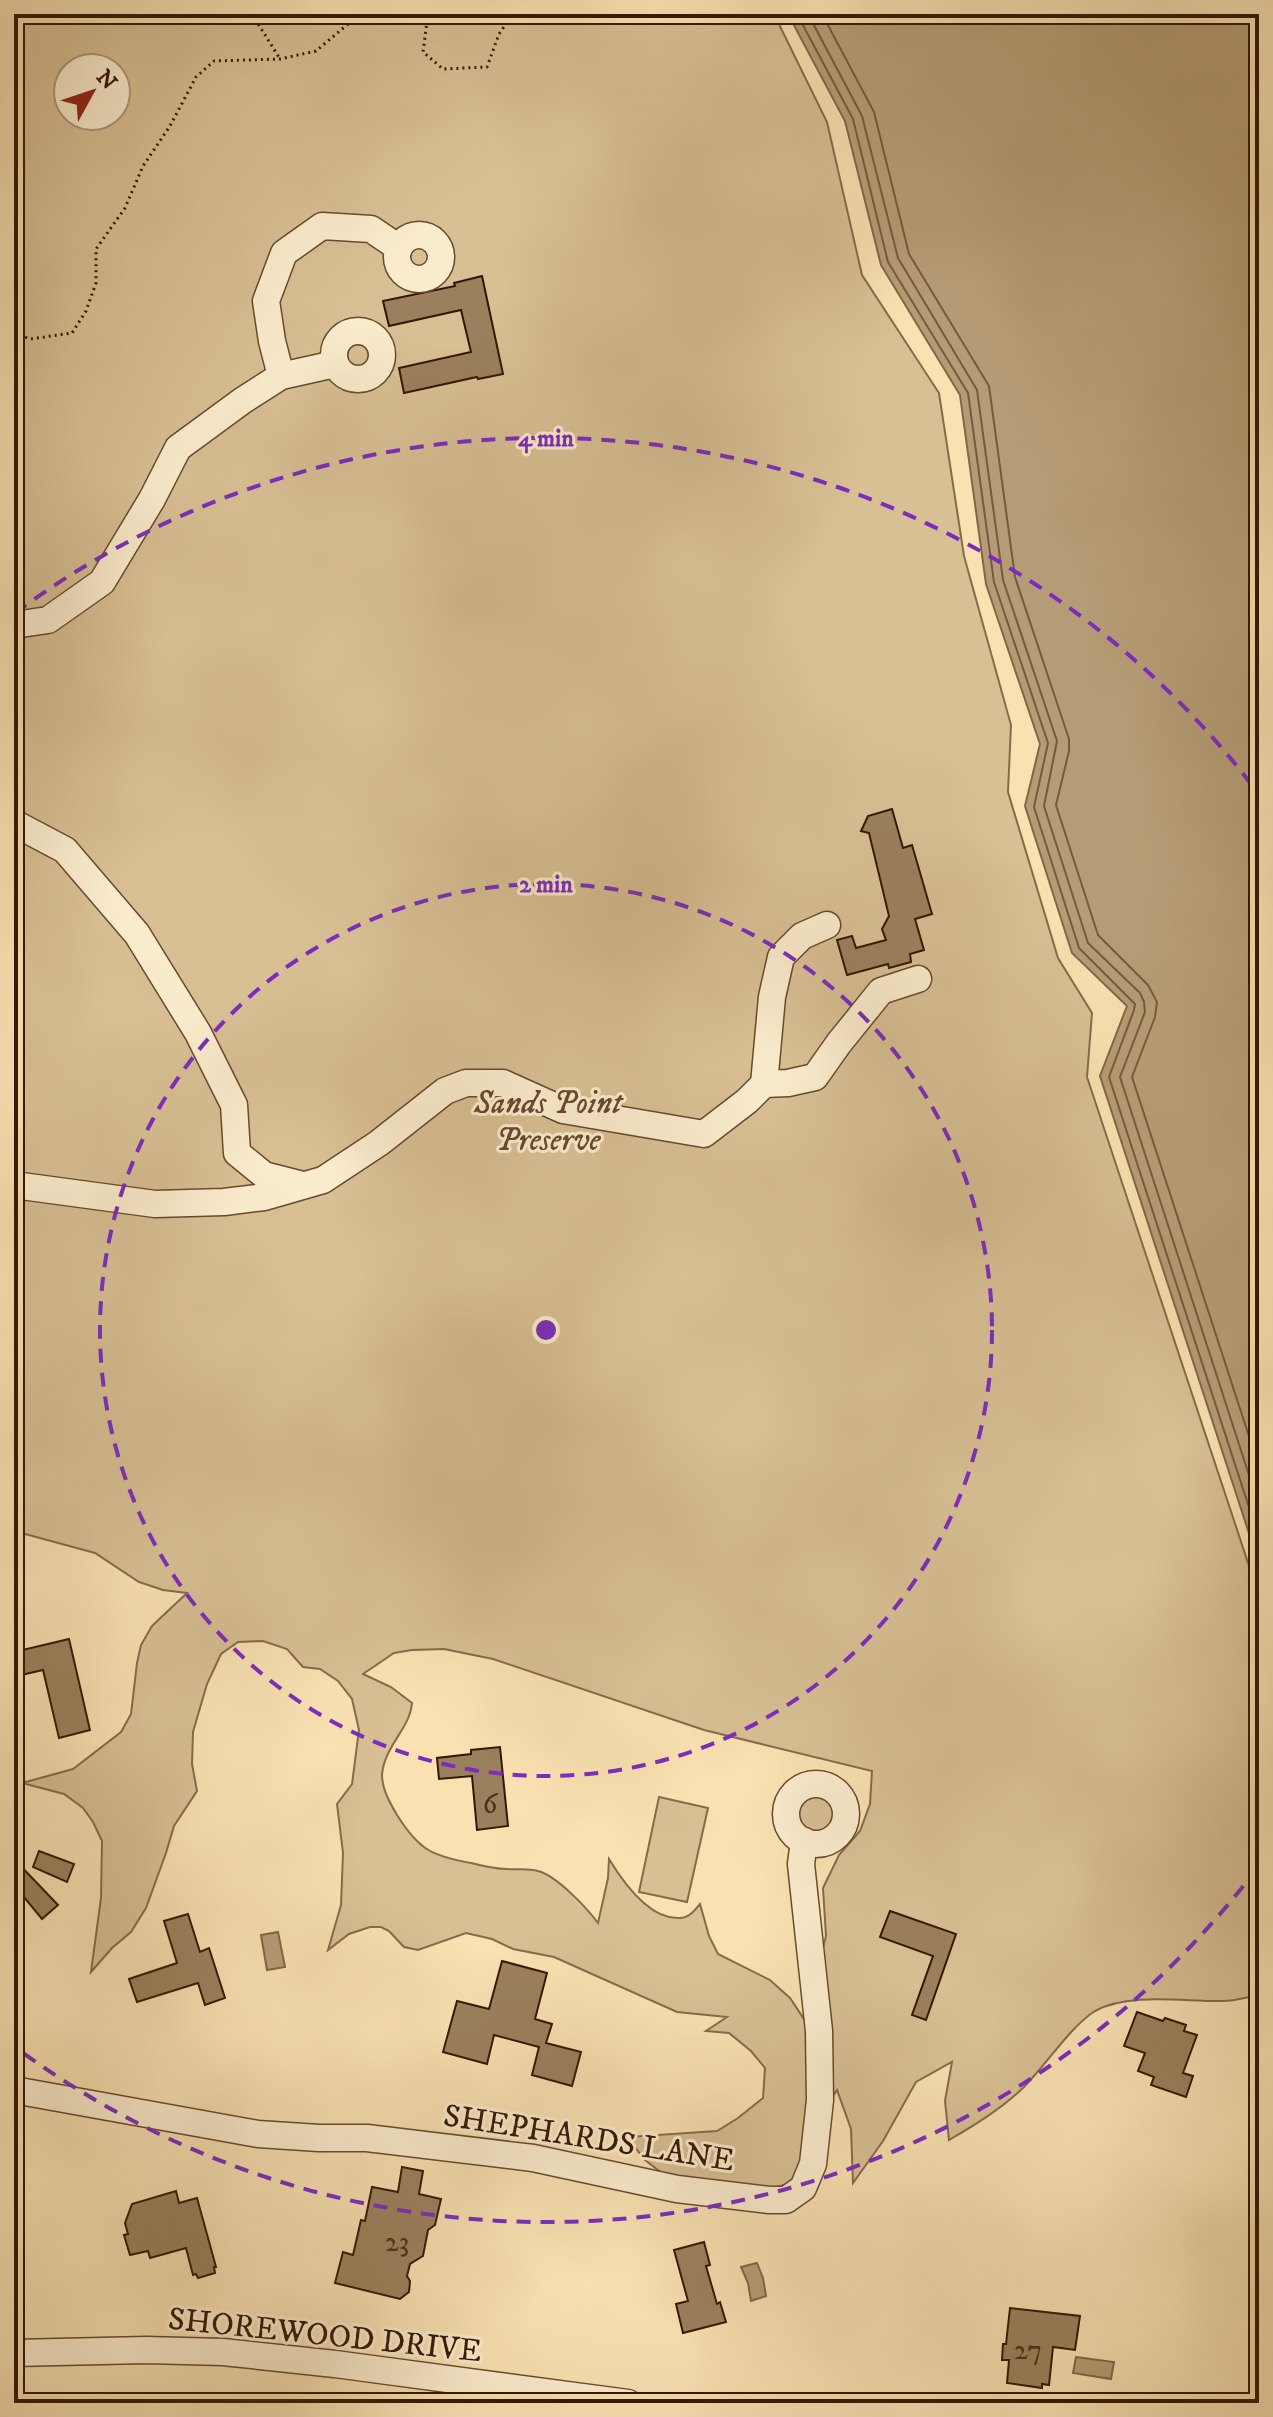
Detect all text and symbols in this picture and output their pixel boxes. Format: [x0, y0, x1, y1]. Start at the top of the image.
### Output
north arrow [52, 52, 132, 132]
text: N [90, 65, 122, 96]
text: 4 min [518, 424, 574, 454]
text: 2 min [519, 870, 573, 900]
park label: Sands Point Preserve [473, 1084, 624, 1161]
centre of rings [532, 1316, 560, 1344]
house number: 6 [483, 1787, 499, 1822]
street label: SHEPHARDS LANE [440, 2096, 737, 2182]
house number: 23 [385, 2225, 409, 2260]
street label: SHOREWOOD DRIVE [166, 2300, 484, 2372]
house number: 27 [1014, 2333, 1042, 2368]

